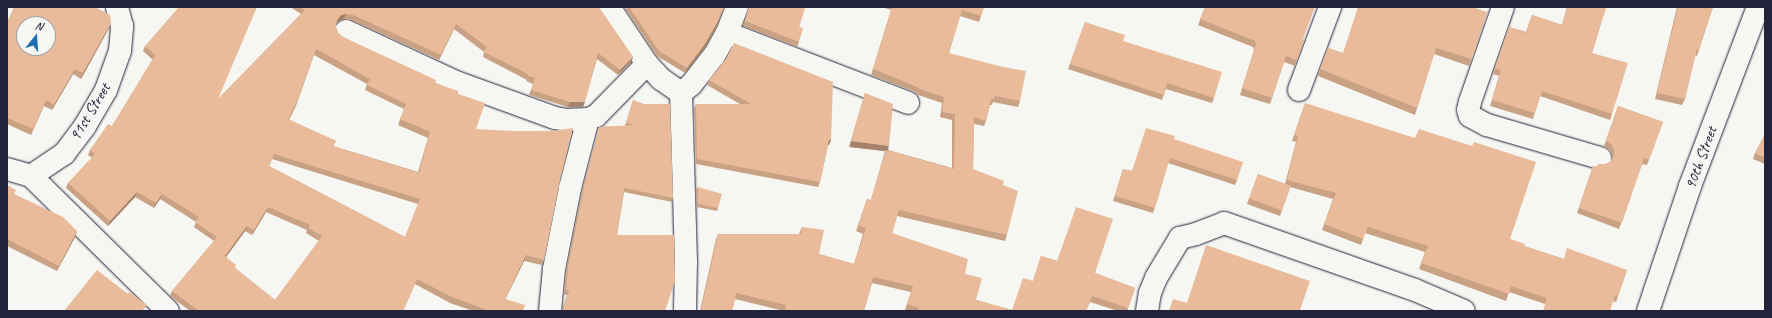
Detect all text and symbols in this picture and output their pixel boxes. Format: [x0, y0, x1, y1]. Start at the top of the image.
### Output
north arrow [16, 16, 56, 56]
text: N [34, 18, 45, 33]
street label: 91st Street [65, 80, 115, 144]
street label: 90th Street [1681, 124, 1721, 192]

